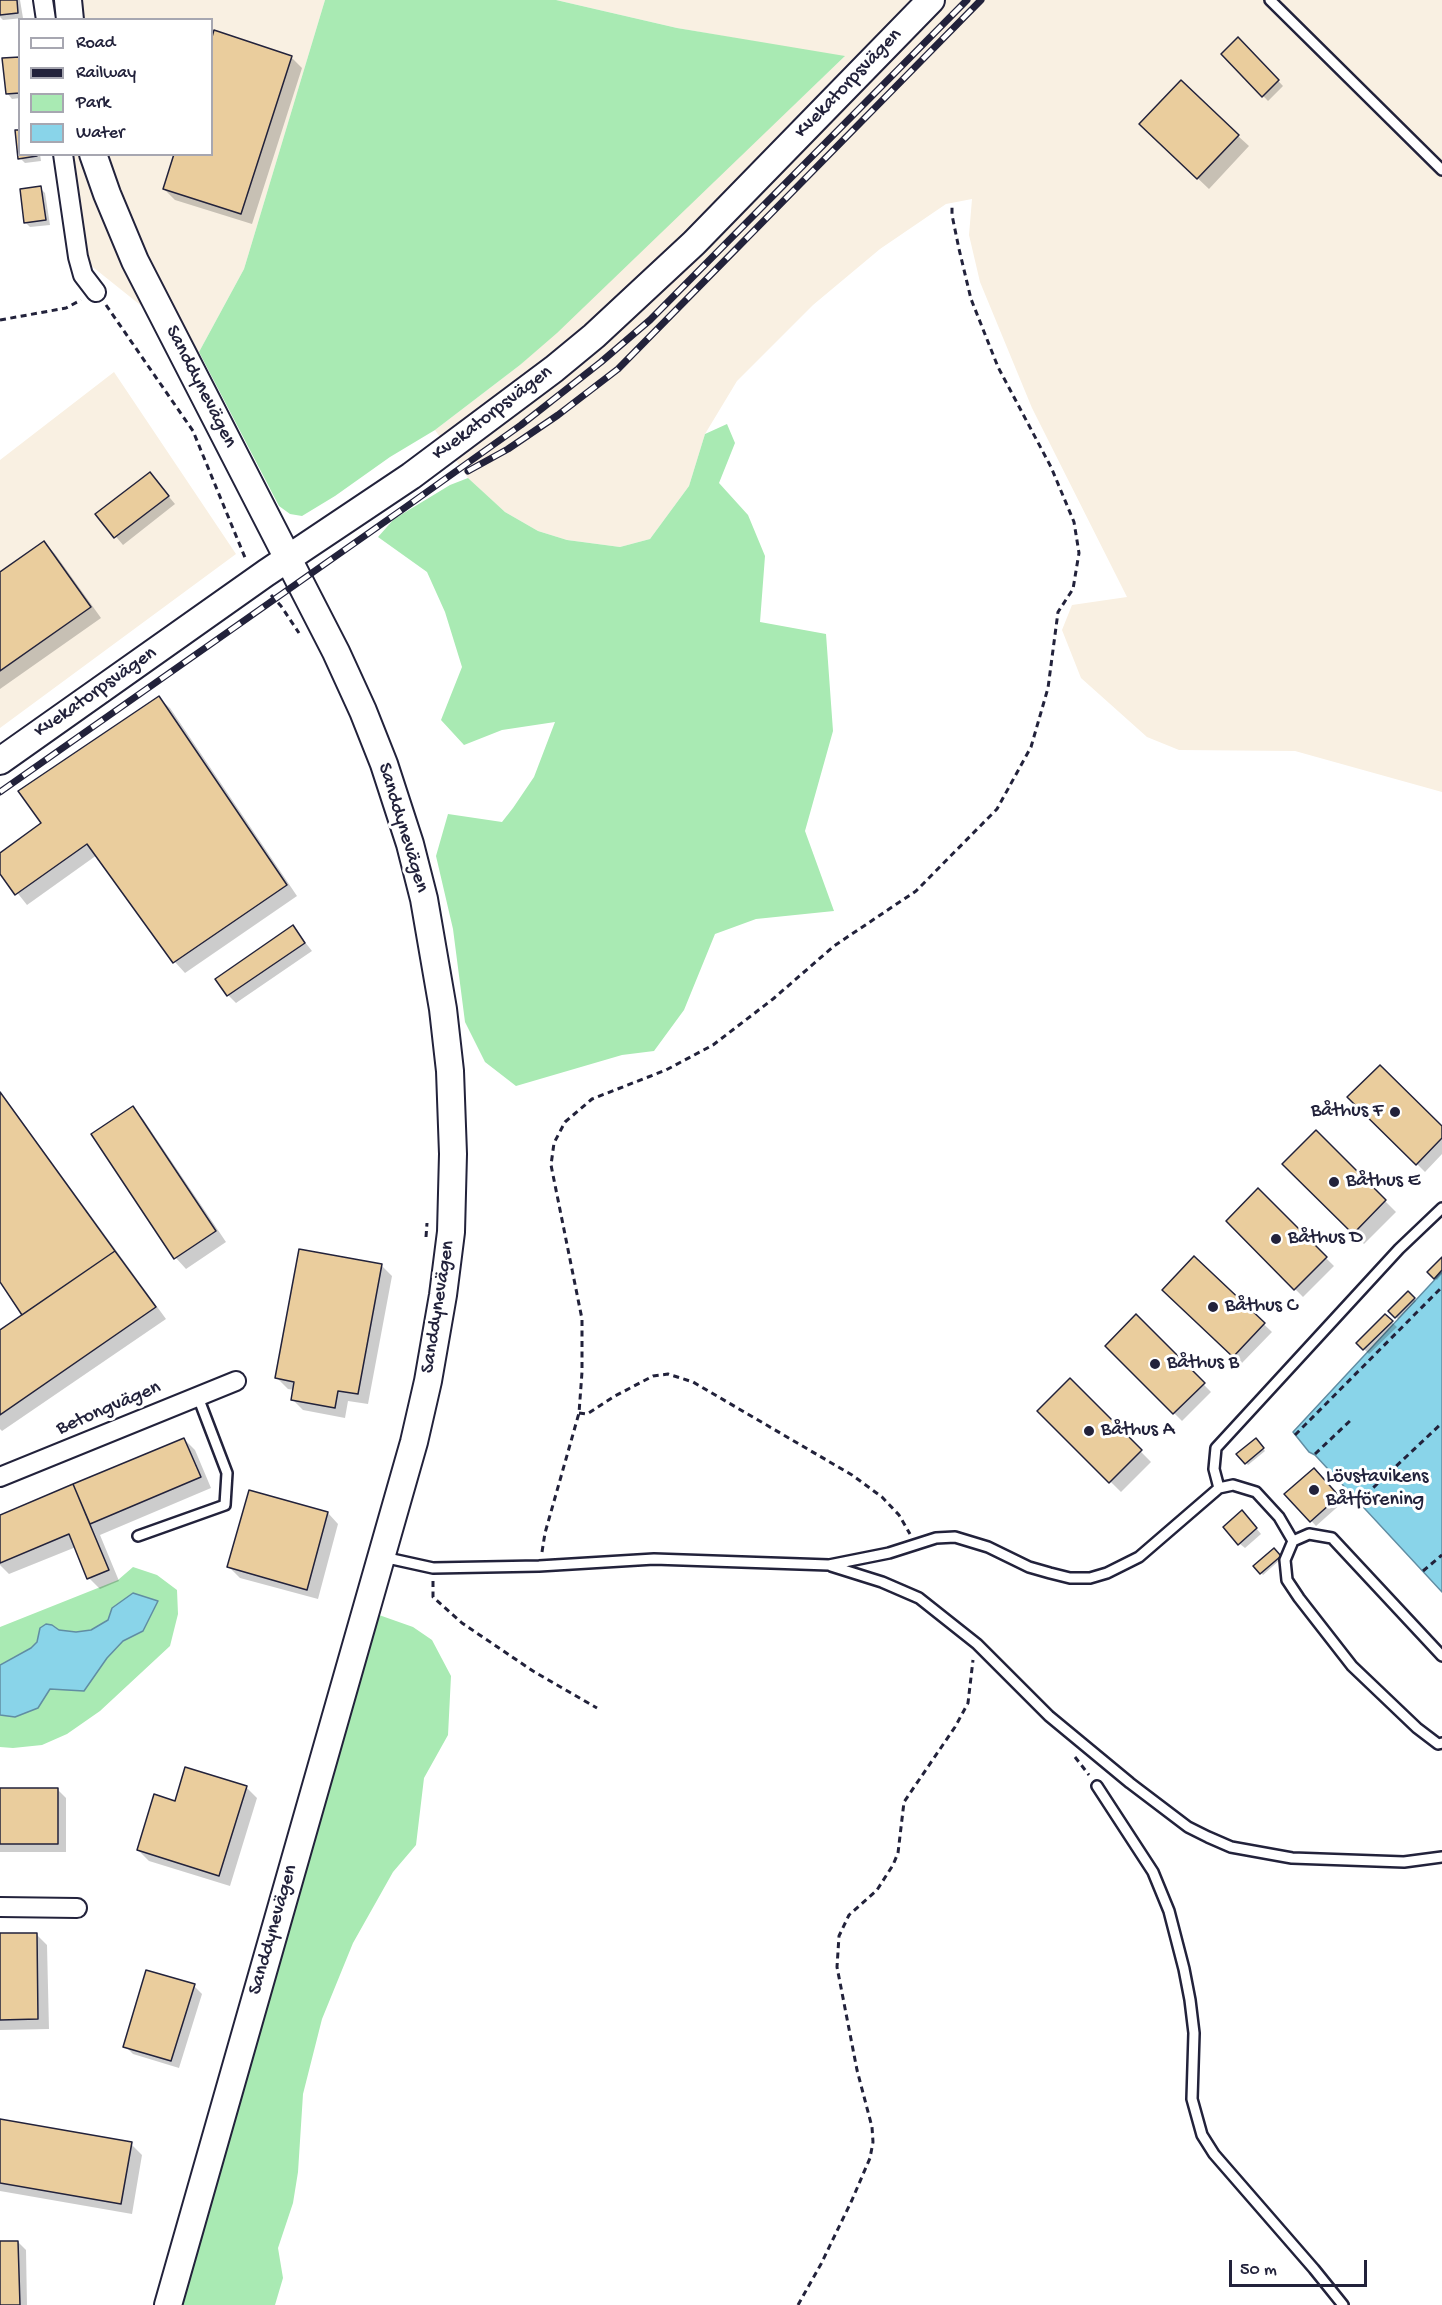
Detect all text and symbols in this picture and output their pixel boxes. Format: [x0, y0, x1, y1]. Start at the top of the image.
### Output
legend [18, 18, 213, 156]
street label: Kvekatorpsvägen [790, 24, 908, 144]
text: Road [76, 33, 115, 54]
text: Railway [76, 63, 136, 84]
text: Park [76, 93, 110, 114]
text: Water [76, 123, 124, 144]
street label: Sanddynevägen [159, 322, 241, 452]
street label: Kvekatorpsvägen [428, 361, 558, 467]
street label: Kvekatorpsvägen [30, 642, 162, 744]
street label: Sanddynevägen [371, 760, 433, 896]
place label: Båthus F [1311, 1100, 1383, 1124]
marker: Båthus F [1388, 1105, 1402, 1119]
place label: Båthus E [1346, 1170, 1420, 1194]
marker: Båthus E [1327, 1175, 1341, 1189]
place label: Båthus D [1288, 1227, 1363, 1251]
marker: Båthus D [1269, 1232, 1283, 1246]
street label: Sanddynevägen [417, 1239, 461, 1375]
place label: Båthus C [1225, 1295, 1298, 1319]
marker: Båthus C [1206, 1300, 1220, 1314]
place label: Båthus B [1167, 1352, 1239, 1376]
marker: Båthus B [1148, 1357, 1162, 1371]
street label: Betongvägen [53, 1376, 165, 1442]
place label: Båthus A [1101, 1419, 1175, 1443]
marker: Båthus A [1082, 1424, 1096, 1438]
place label: Lövstavikens Båtförening [1326, 1466, 1428, 1513]
marker: Lövstavikens Båtförening [1307, 1483, 1321, 1497]
street label: Sanddynevägen [244, 1862, 304, 1998]
scale bar [1232, 2248, 1370, 2286]
text: 50 m [1240, 2260, 1277, 2281]

